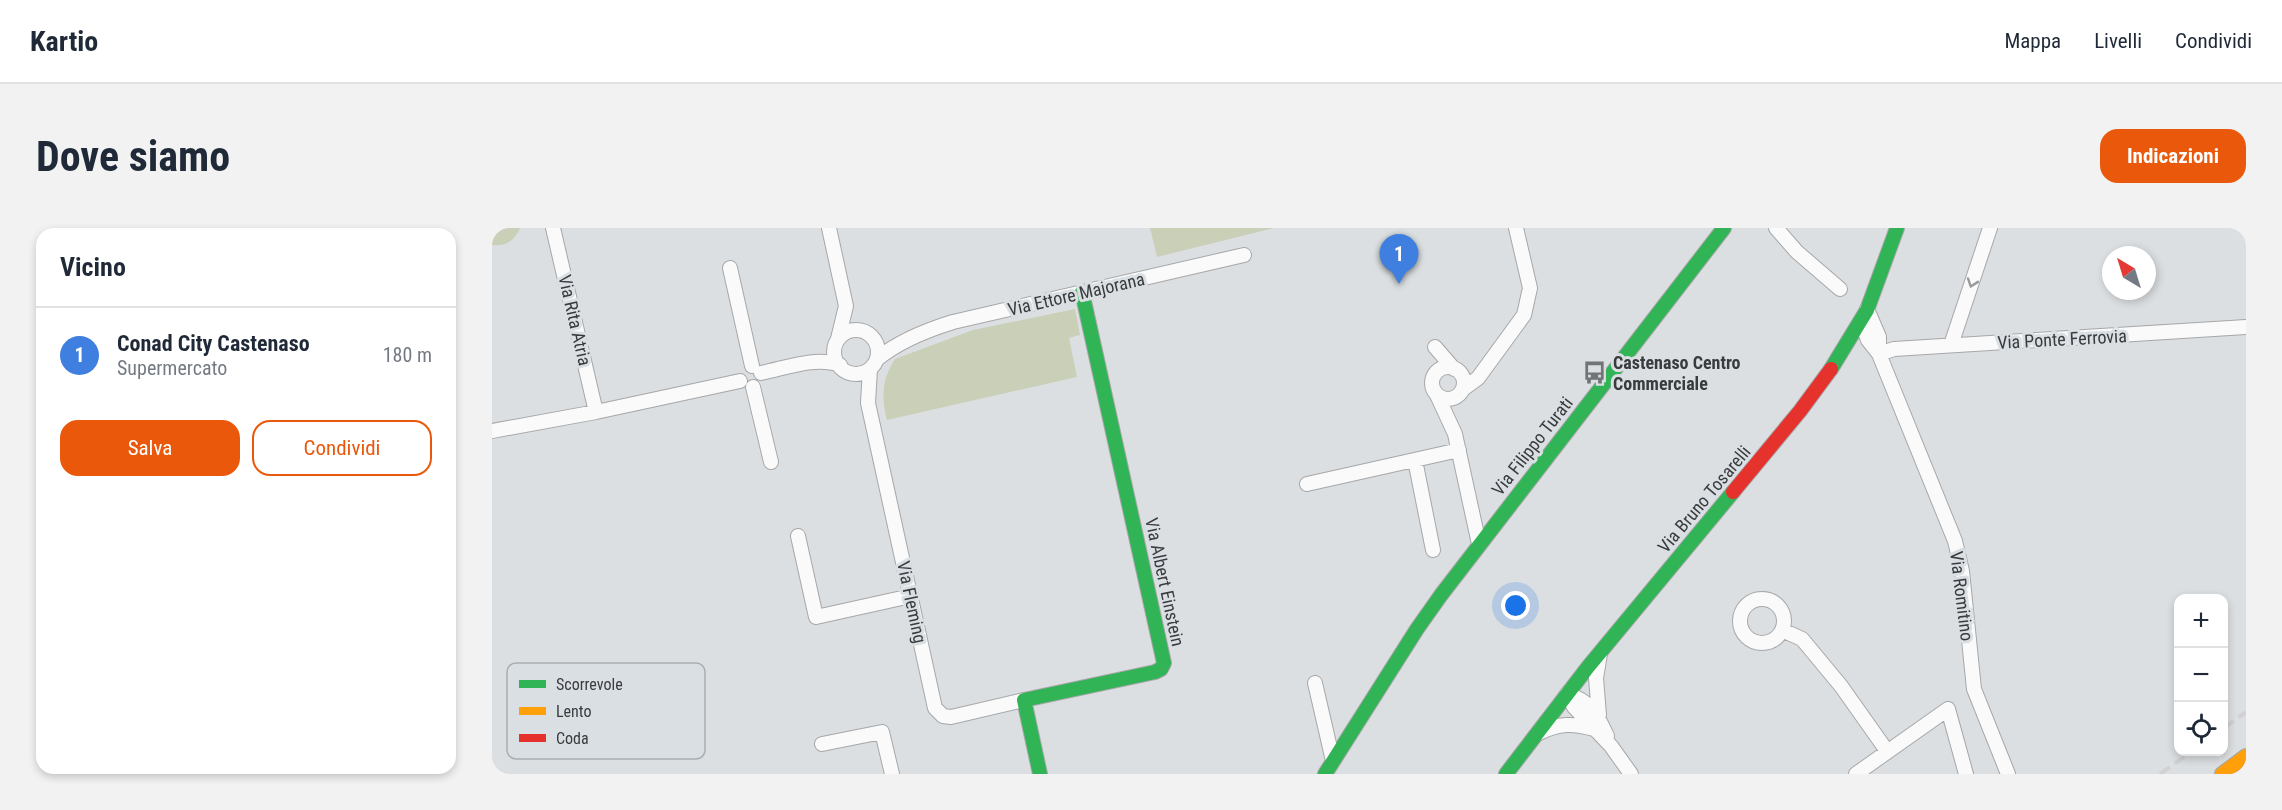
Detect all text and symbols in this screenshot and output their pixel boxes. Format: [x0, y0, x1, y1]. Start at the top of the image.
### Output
text: Kartio [30, 25, 98, 58]
text: Mappa [2004, 29, 2061, 53]
text: Livelli [2094, 29, 2142, 53]
text: Condividi [2175, 29, 2252, 53]
button: Indicazioni [2100, 129, 2246, 183]
text: Dove siamo [36, 132, 230, 181]
pin: 1 [1380, 235, 1418, 284]
north arrow [2102, 246, 2156, 300]
text: Vicino [60, 252, 126, 282]
street label: Via Ettore Majorana [1006, 268, 1146, 320]
street label: Via Rita Atria [554, 273, 596, 367]
one-way arrow [1966, 277, 1979, 288]
street label: Via Ponte Ferrovia [1997, 325, 2127, 353]
text: Conad City Castenaso [117, 331, 310, 356]
text: 1 [74, 343, 85, 367]
text: 180 m [383, 343, 432, 367]
place label: Castenaso Centro Commerciale [1613, 352, 1741, 394]
text: Supermercato [117, 356, 227, 380]
bus stop icon: Castenaso Centro Commerciale [1582, 359, 1608, 385]
street label: Via Filippo Turati [1487, 393, 1577, 499]
button: Salva [60, 420, 240, 476]
button: Condividi [252, 420, 432, 476]
street label: Via Bruno Tosarelli [1653, 441, 1755, 557]
street label: Via Albert Einstein [1141, 516, 1189, 648]
street label: Via Romitino [1946, 550, 1978, 642]
street label: Via Fleming [893, 559, 931, 645]
your location [1501, 591, 1530, 620]
map controls [2174, 594, 2228, 756]
button: + [2174, 594, 2228, 648]
button: − [2174, 648, 2228, 702]
legend [507, 663, 705, 759]
text: Scorrevole [556, 675, 623, 694]
text: Lento [556, 702, 591, 721]
button: locate [2174, 702, 2228, 756]
text: Coda [556, 729, 589, 748]

